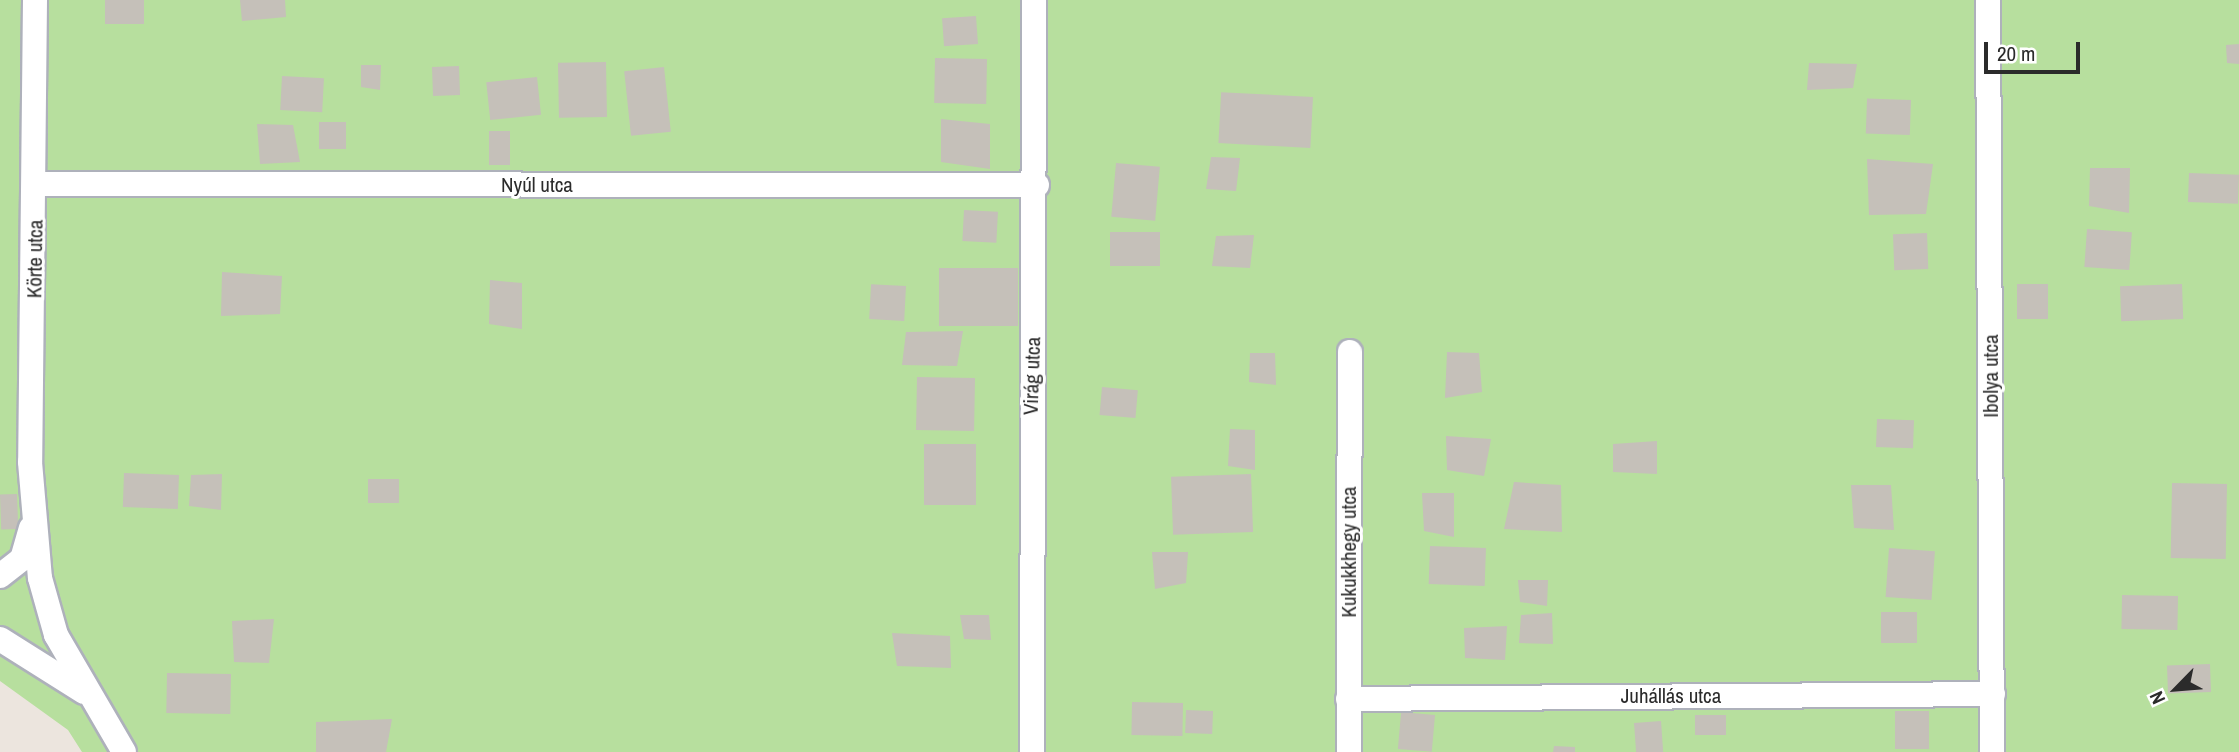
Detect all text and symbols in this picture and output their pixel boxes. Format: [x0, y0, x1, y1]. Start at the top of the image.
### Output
scale bar [1987, 28, 2083, 72]
text: 20 m [1997, 39, 2035, 68]
street label: Nyúl utca [501, 172, 573, 198]
street label: Körte utca [22, 220, 48, 298]
street label: Ibolya utca [1978, 334, 2004, 418]
street label: Virág utca [1018, 336, 1046, 416]
street label: Kukukkhegy utca [1336, 486, 1362, 618]
north arrow [2141, 654, 2211, 724]
street label: Juhállás utca [1621, 683, 1721, 709]
text: N [2143, 687, 2171, 708]

